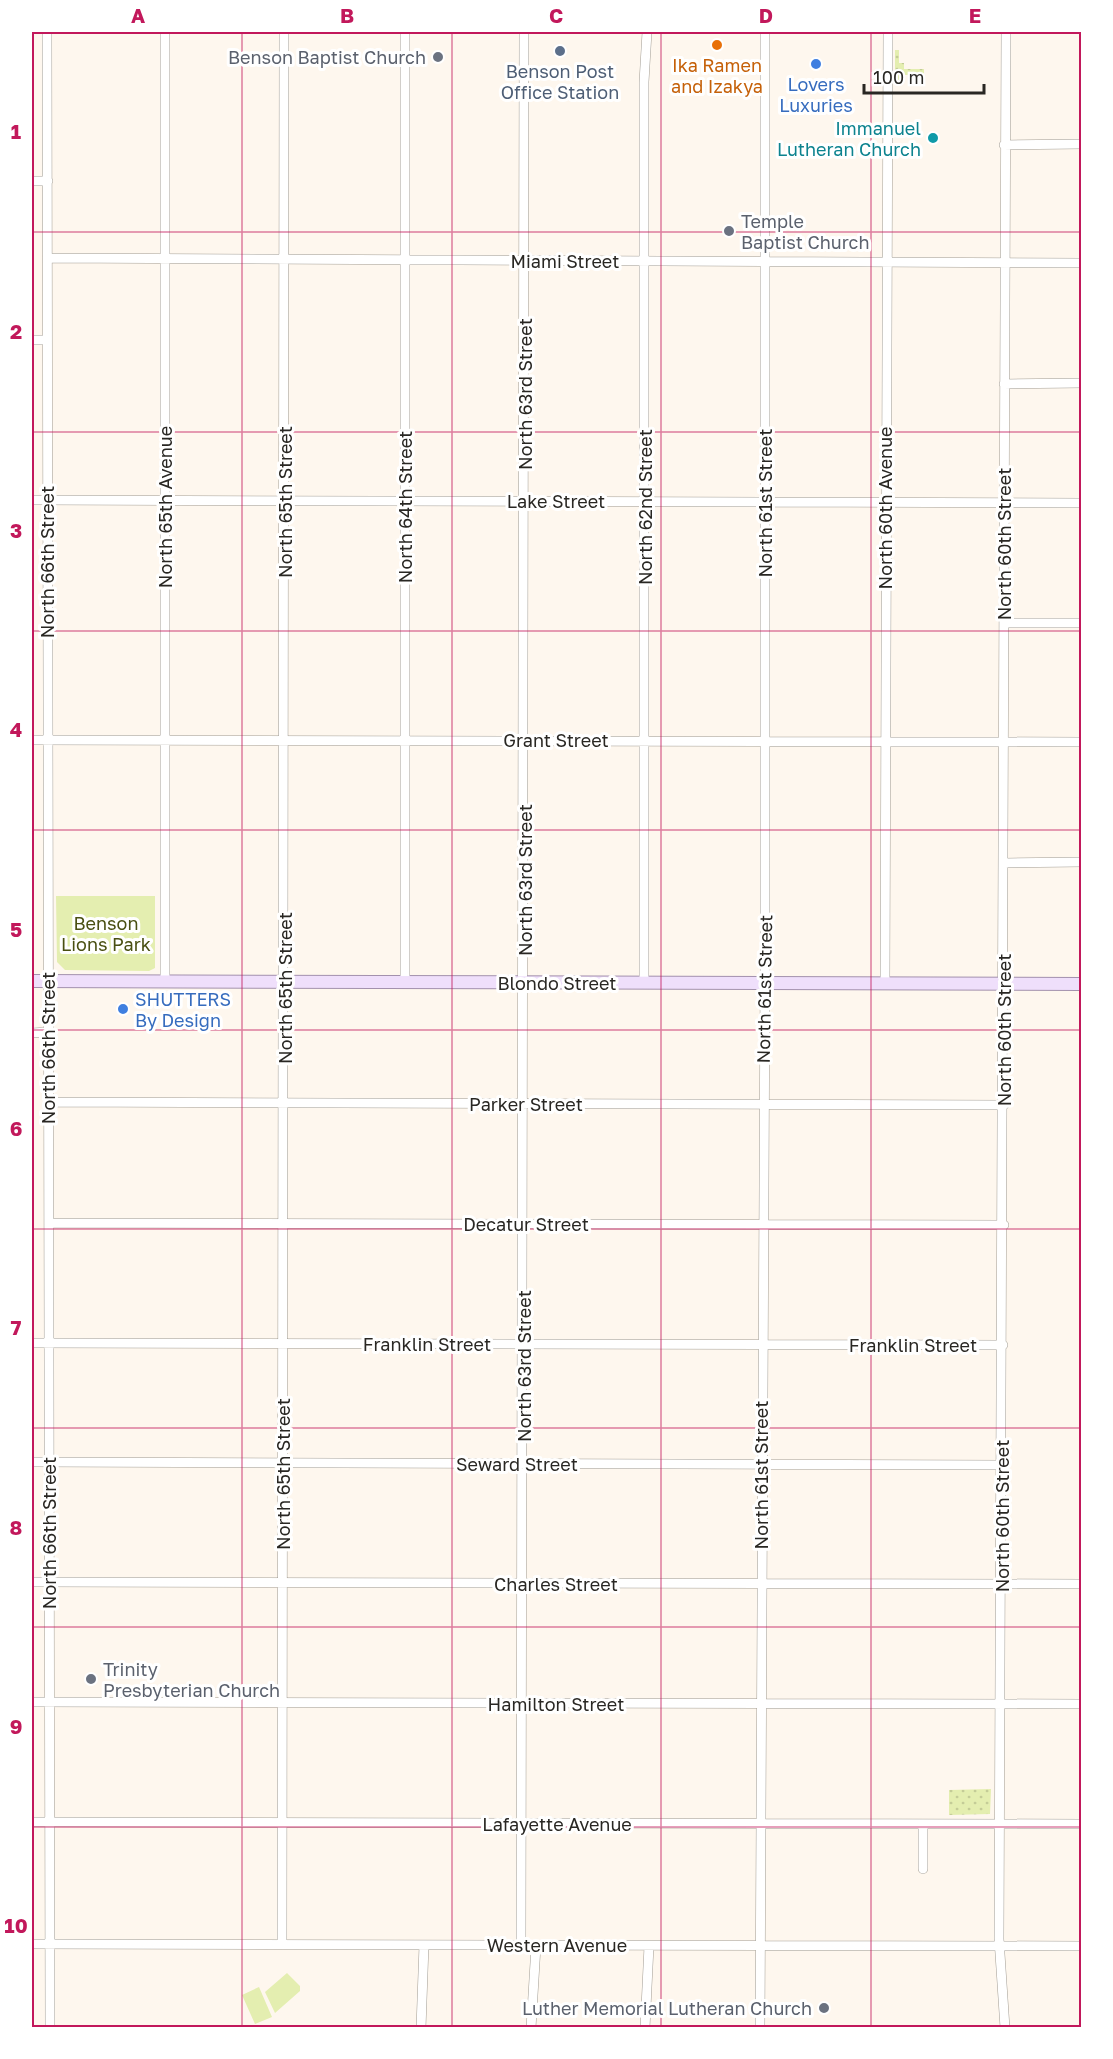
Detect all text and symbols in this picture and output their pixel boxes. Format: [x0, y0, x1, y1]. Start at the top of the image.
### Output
text: A [131, 3, 145, 27]
text: B [340, 3, 354, 27]
text: C [549, 3, 563, 27]
text: D [759, 3, 773, 27]
text: E [969, 3, 981, 27]
marker: Ika Ramen and Izakya [710, 38, 724, 52]
marker: Benson Post Office Station [553, 44, 567, 58]
place label: Benson Baptist Church [228, 46, 426, 68]
marker: Benson Baptist Church [431, 50, 445, 64]
place label: Ika Ramen and Izakya [671, 54, 763, 97]
marker: Lovers Luxuries [809, 57, 823, 71]
scale bar [864, 57, 984, 95]
place label: Benson Post Office Station [501, 60, 619, 103]
text: 100 m [873, 66, 924, 88]
place label: Lovers Luxuries [779, 73, 853, 116]
place label: Immanuel Lutheran Church [777, 117, 921, 160]
text: 1 [11, 119, 21, 143]
marker: Immanuel Lutheran Church [926, 131, 940, 145]
place label: Temple Baptist Church [741, 210, 869, 253]
marker: Temple Baptist Church [722, 224, 736, 238]
street label: Miami Street [510, 250, 620, 272]
street label: North 63rd Street [514, 318, 536, 470]
text: 2 [10, 319, 22, 343]
street label: North 65th Avenue [154, 426, 176, 588]
street label: North 65th Street [274, 426, 296, 578]
street label: North 60th Avenue [874, 427, 896, 590]
street label: North 62nd Street [634, 429, 656, 585]
street label: North 61st Street [754, 429, 776, 577]
street label: North 64th Street [394, 431, 416, 583]
street label: North 60th Street [993, 468, 1015, 620]
street label: North 66th Street [36, 486, 58, 638]
street label: Lake Street [507, 490, 605, 512]
text: 3 [10, 518, 22, 542]
text: 4 [10, 717, 22, 741]
street label: Grant Street [503, 729, 609, 751]
street label: North 63rd Street [514, 804, 536, 956]
park label: Benson Lions Park [61, 912, 151, 955]
street label: North 65th Street [274, 912, 296, 1064]
street label: North 61st Street [752, 914, 776, 1064]
text: 5 [10, 917, 22, 941]
street label: North 60th Street [993, 954, 1015, 1106]
street label: North 66th Street [37, 972, 59, 1124]
street label: Blondo Street [497, 972, 617, 994]
place label: SHUTTERS By Design [135, 988, 231, 1031]
marker: SHUTTERS By Design [116, 1002, 130, 1016]
street label: Parker Street [469, 1093, 583, 1115]
text: 6 [10, 1116, 22, 1140]
street label: Decatur Street [463, 1213, 589, 1235]
street label: North 63rd Street [513, 1290, 535, 1442]
text: 7 [11, 1315, 22, 1339]
street label: Franklin Street [363, 1333, 491, 1355]
street label: Franklin Street [849, 1334, 977, 1356]
street label: North 65th Street [272, 1398, 294, 1550]
street label: North 61st Street [750, 1401, 772, 1549]
street label: North 60th Street [991, 1440, 1013, 1592]
street label: Seward Street [456, 1453, 578, 1475]
street label: North 66th Street [38, 1457, 60, 1609]
text: 8 [10, 1515, 22, 1539]
street label: Charles Street [494, 1573, 618, 1595]
place label: Trinity Presbyterian Church [103, 1658, 280, 1701]
marker: Trinity Presbyterian Church [84, 1672, 98, 1686]
street label: Hamilton Street [488, 1693, 624, 1715]
text: 9 [10, 1714, 22, 1738]
street label: Lafayette Avenue [482, 1813, 632, 1835]
text: 10 [4, 1913, 28, 1937]
street label: Western Avenue [487, 1934, 627, 1956]
place label: Luther Memorial Lutheran Church [522, 1997, 812, 2019]
marker: Luther Memorial Lutheran Church [817, 2001, 831, 2015]

